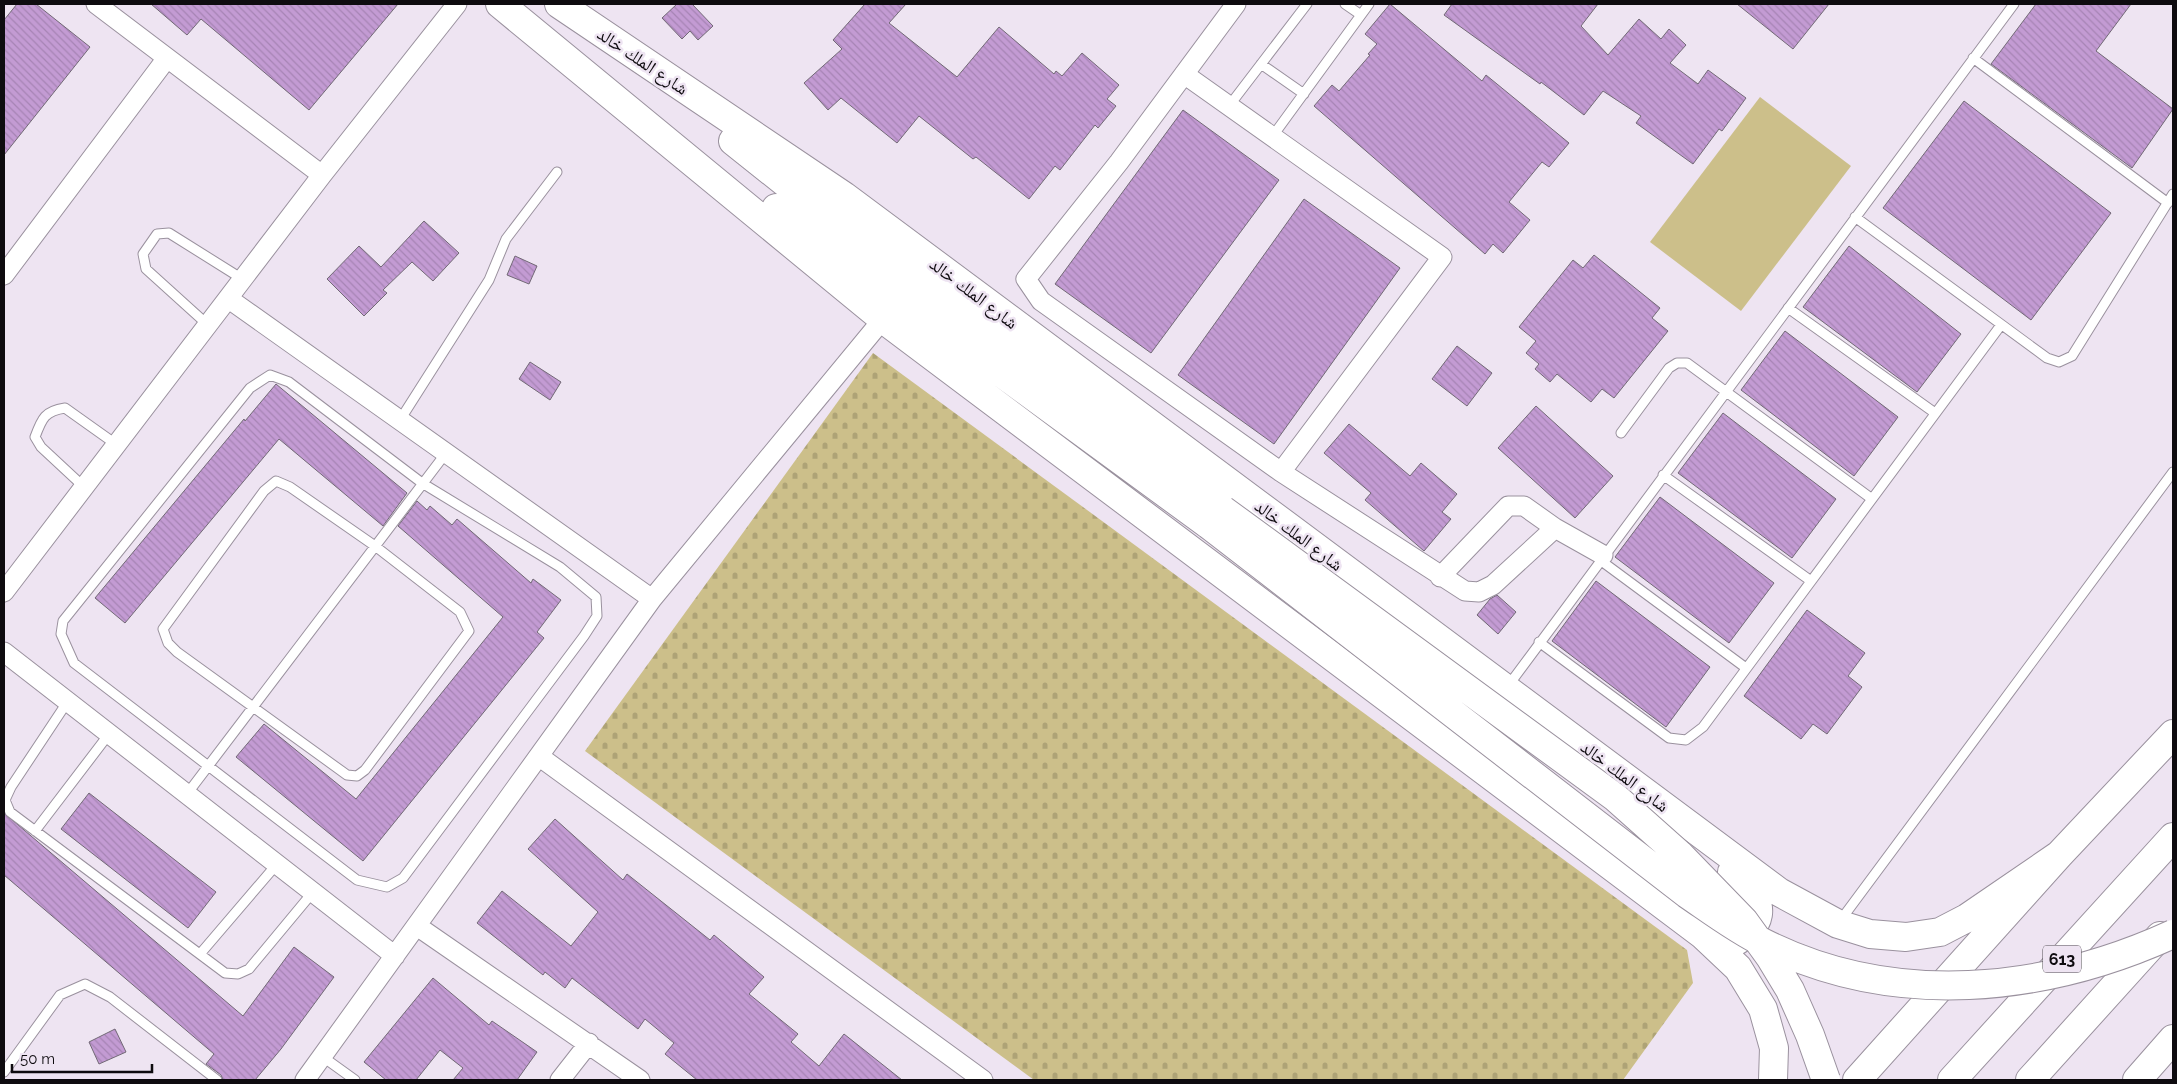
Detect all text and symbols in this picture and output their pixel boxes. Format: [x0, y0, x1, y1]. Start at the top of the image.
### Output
street label: شارع الملك خالد [593, 23, 692, 100]
street label: شارع الملك خالد [925, 253, 1022, 334]
street label: شارع الملك خالد [1250, 495, 1347, 576]
street label: شارع الملك خالد [1576, 736, 1673, 817]
road number: 613 [2043, 946, 2081, 972]
scale bar [12, 1042, 152, 1074]
text: 50 m [20, 1050, 55, 1068]

